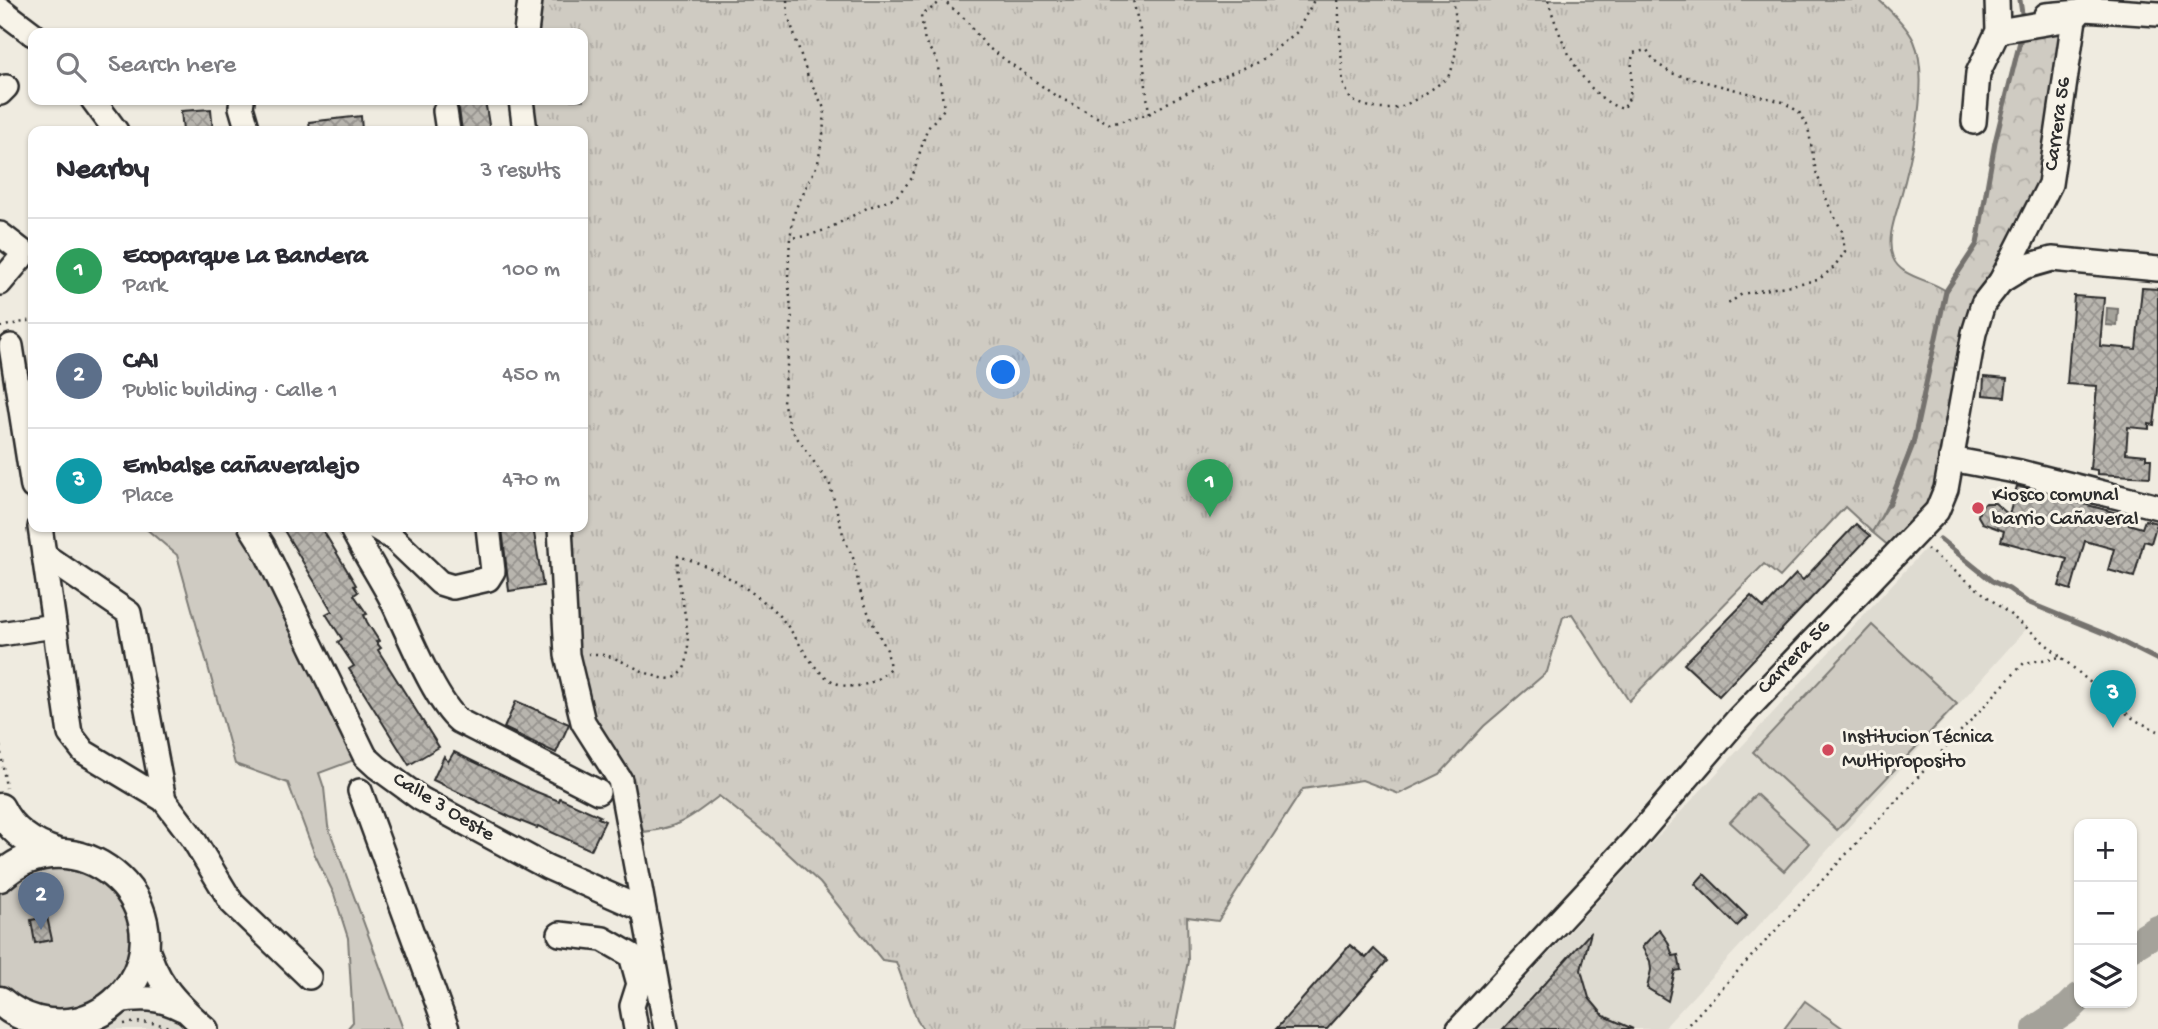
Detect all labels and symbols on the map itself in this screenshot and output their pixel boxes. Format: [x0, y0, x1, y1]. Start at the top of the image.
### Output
street label: Carrera 56 [2040, 75, 2078, 173]
your location [986, 355, 1020, 389]
pin: 1 [1187, 459, 1233, 517]
place label: Kiosco comunal barrio Cañaveral [1992, 484, 2139, 533]
marker: Kiosco comunal barrio Cañaveral [1970, 500, 1986, 516]
street label: Carrera 56 [1753, 615, 1837, 701]
pin: 3 [2090, 670, 2136, 728]
place label: Institucion Técnica Multiproposito [1842, 726, 1995, 775]
marker: Institucion Técnica Multiproposito [1820, 742, 1836, 758]
street label: Calle 3 Oeste [387, 768, 500, 849]
pin: 2 [18, 872, 64, 930]

